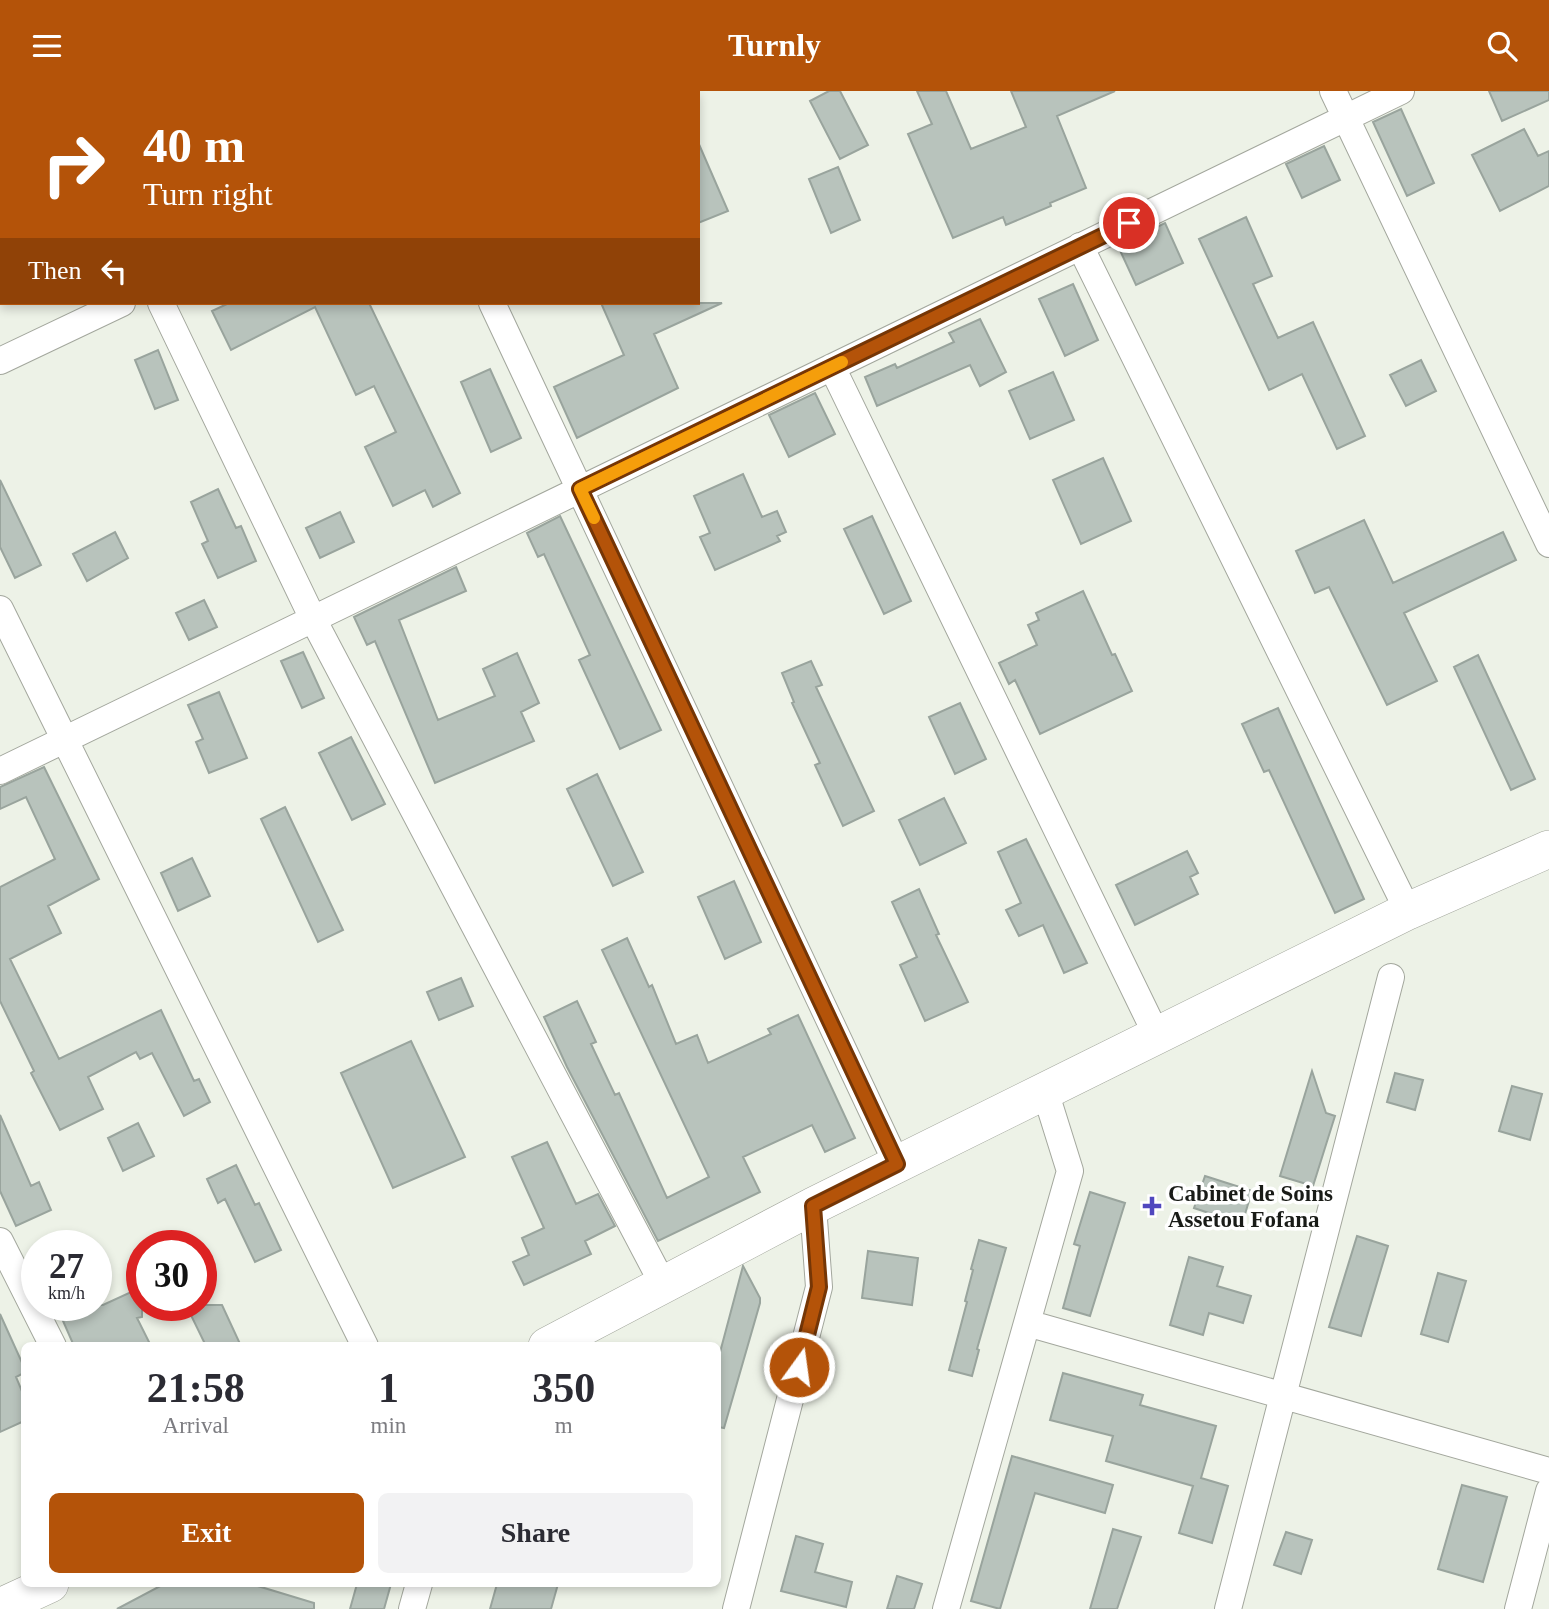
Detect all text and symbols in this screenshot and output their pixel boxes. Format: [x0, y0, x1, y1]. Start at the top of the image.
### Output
icon: menu [28, 27, 66, 65]
text: Turnly [728, 27, 821, 63]
icon: search [1483, 27, 1521, 65]
text: 40 m [143, 118, 245, 173]
icon: right [28, 119, 119, 210]
text: Turn right [143, 176, 273, 212]
pin [1099, 193, 1159, 253]
icon: arrive [1110, 204, 1148, 242]
icon: left [95, 252, 133, 290]
text: Then [28, 256, 81, 285]
place label: Cabinet de Soins Assetou Fofana [1168, 1181, 1333, 1232]
marker: Cabinet de Soins Assetou Fofana [1142, 1196, 1162, 1216]
speed limit sign: 30 [126, 1230, 217, 1321]
text: 27 [49, 1247, 84, 1286]
text: km/h [48, 1283, 85, 1303]
position arrow [762, 1330, 836, 1404]
text: 21:58 [147, 1365, 245, 1411]
text: 1 [378, 1365, 399, 1411]
text: 350 [532, 1365, 595, 1411]
text: Arrival [163, 1413, 229, 1438]
text: min [371, 1413, 406, 1438]
text: m [555, 1413, 573, 1438]
button: Exit [49, 1493, 364, 1573]
button: Share [378, 1493, 693, 1573]

